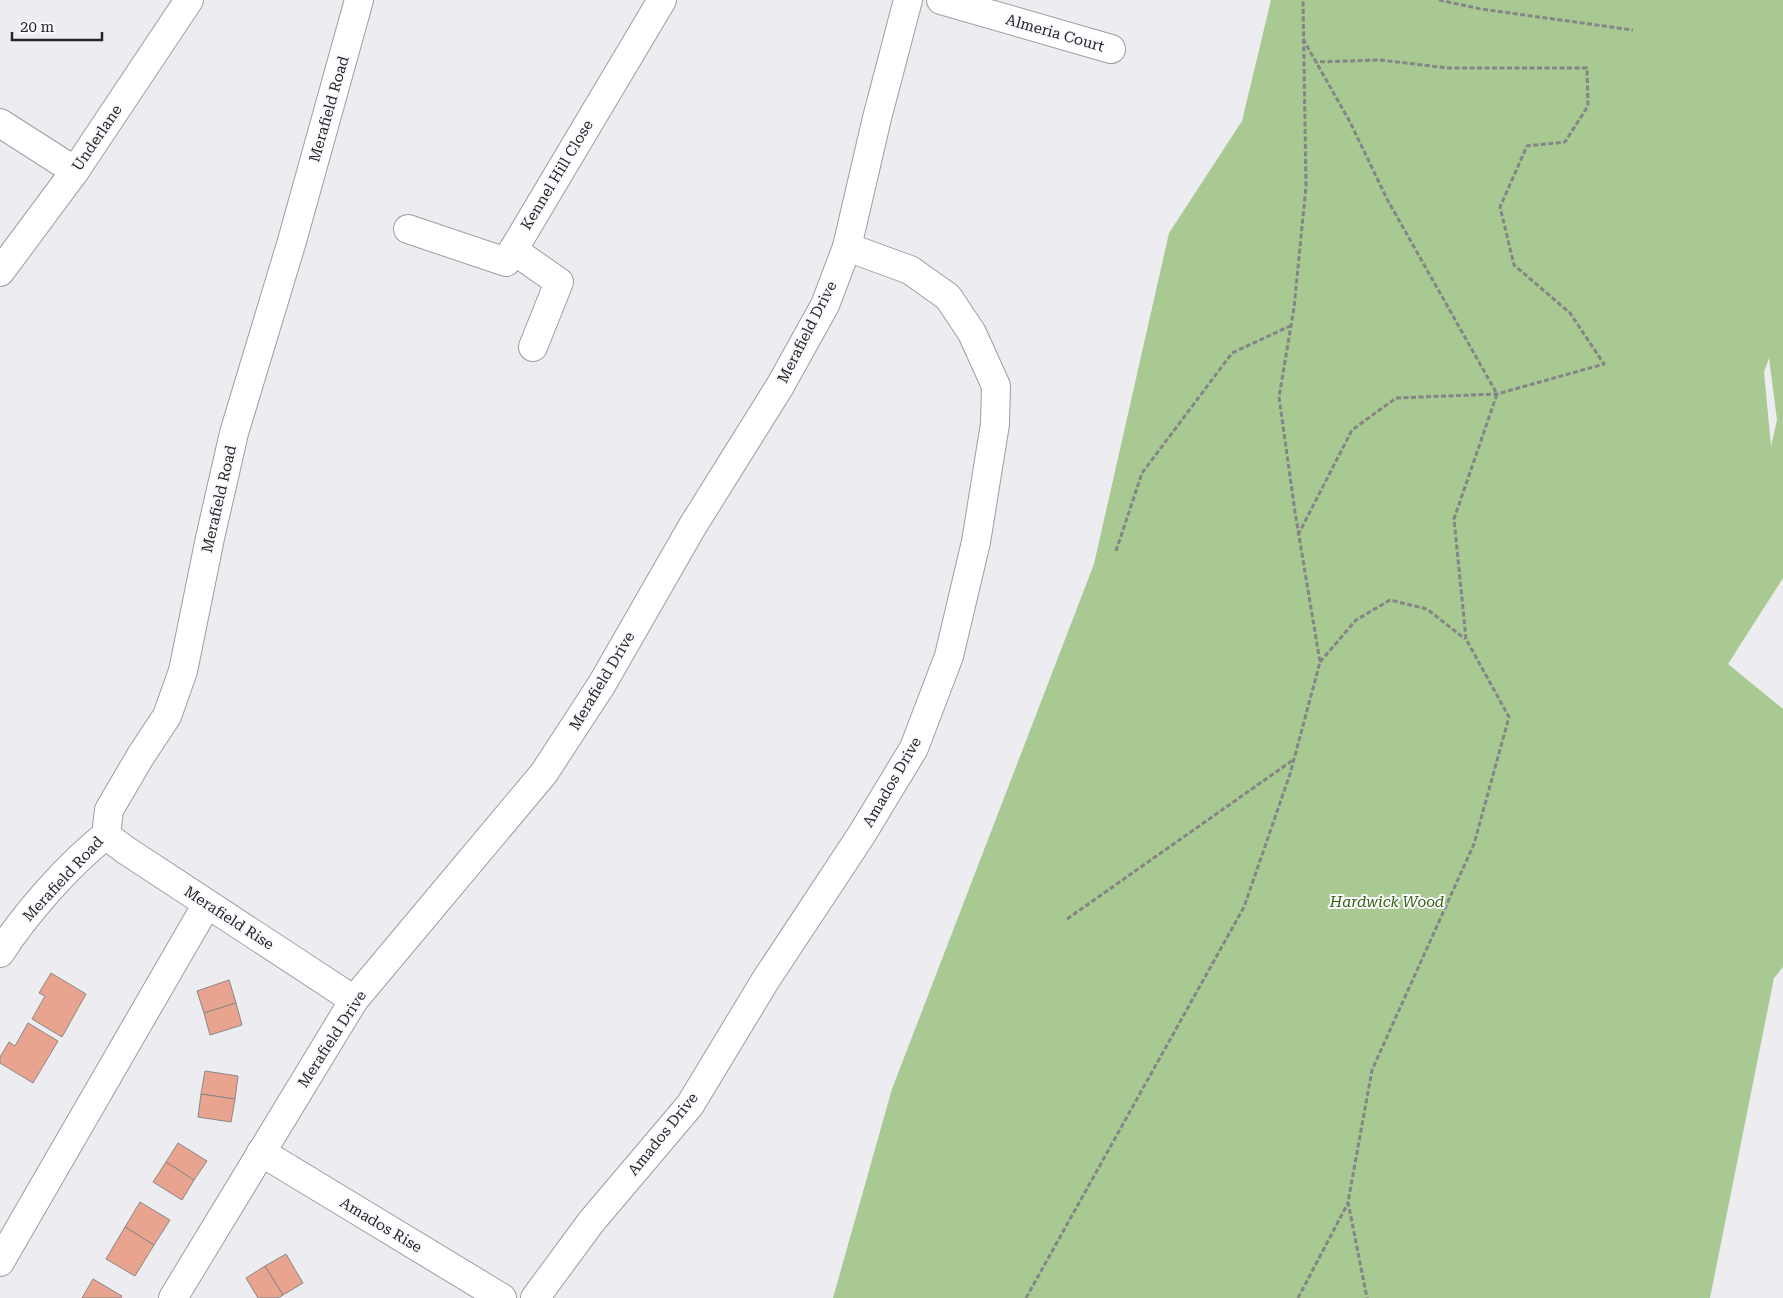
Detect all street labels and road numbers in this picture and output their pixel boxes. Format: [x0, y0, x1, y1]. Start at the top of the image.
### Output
street label: Almeria Court [1004, 10, 1107, 56]
street label: Merafield Road [305, 53, 353, 164]
street label: Underlane [68, 101, 126, 175]
street label: Kennel Hill Close [517, 117, 597, 233]
street label: Merafield Drive [774, 278, 840, 386]
street label: Merafield Road [198, 443, 240, 554]
street label: Merafield Drive [565, 628, 639, 734]
street label: Amados Drive [859, 734, 925, 830]
street label: Merafield Road [19, 832, 107, 925]
street label: Merafield Rise [181, 882, 277, 954]
street label: Merafield Drive [294, 987, 370, 1091]
street label: Amados Drive [624, 1089, 702, 1179]
street label: Amados Rise [337, 1193, 425, 1257]

